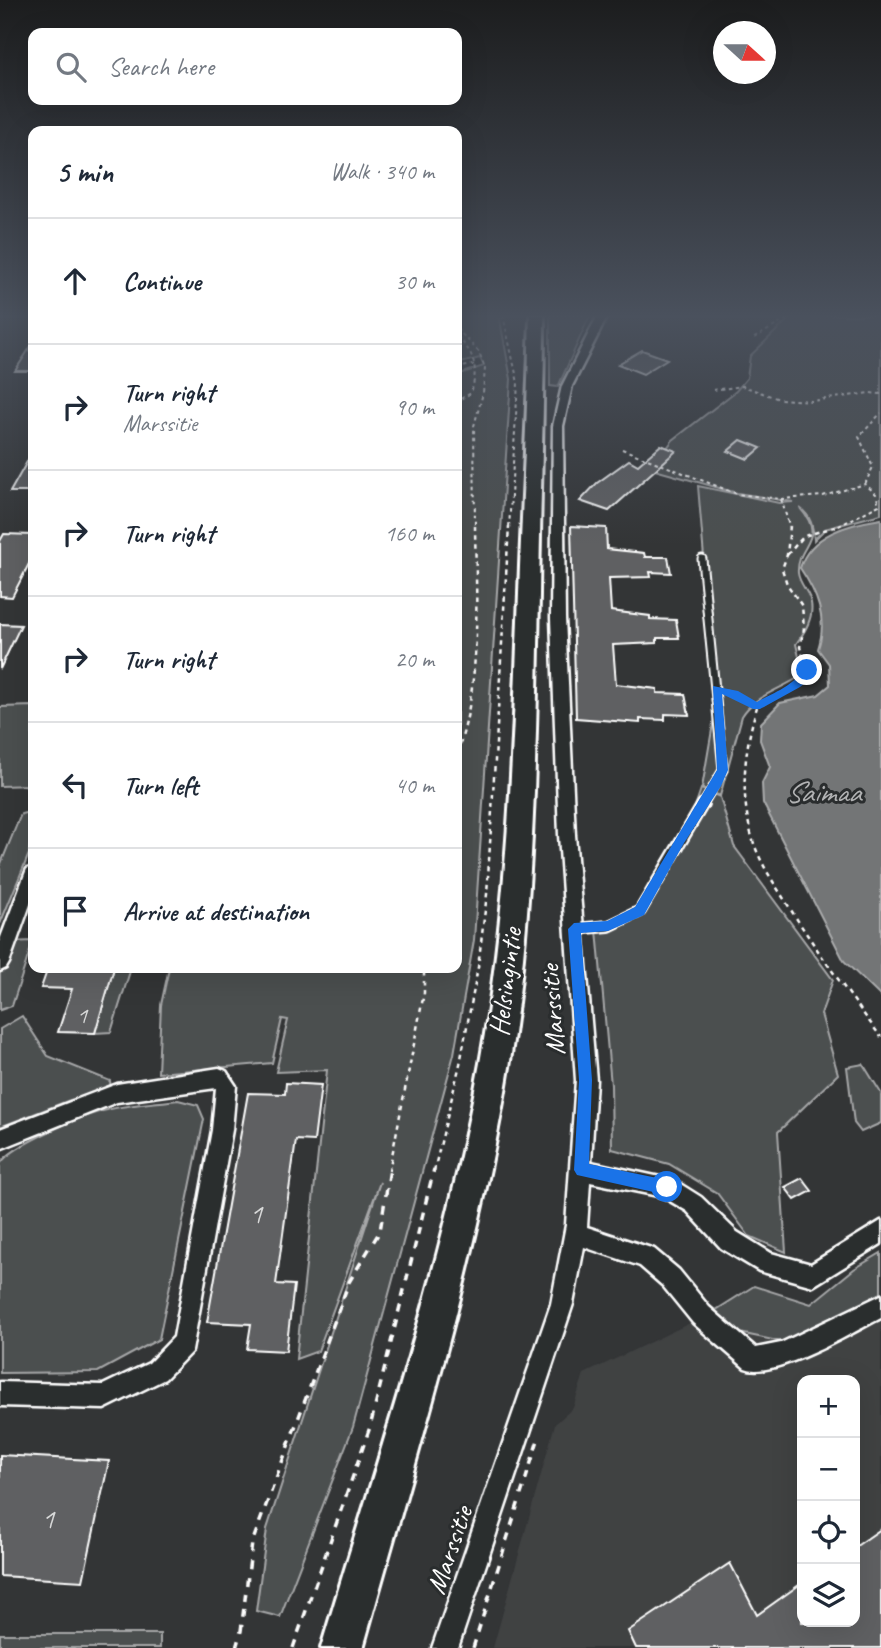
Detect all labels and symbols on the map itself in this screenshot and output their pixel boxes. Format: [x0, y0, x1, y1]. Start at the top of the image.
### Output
north arrow [713, 21, 776, 84]
route end [791, 654, 822, 685]
water label: Saimaa [785, 773, 863, 811]
street label: Helsingintie [481, 924, 529, 1038]
street label: Marssitie [531, 962, 573, 1056]
house number: 1 [77, 1000, 89, 1030]
route start [651, 1171, 682, 1202]
house number: 1 [250, 1196, 264, 1231]
street label: Marssitie [418, 1500, 481, 1598]
house number: 1 [42, 1501, 56, 1536]

